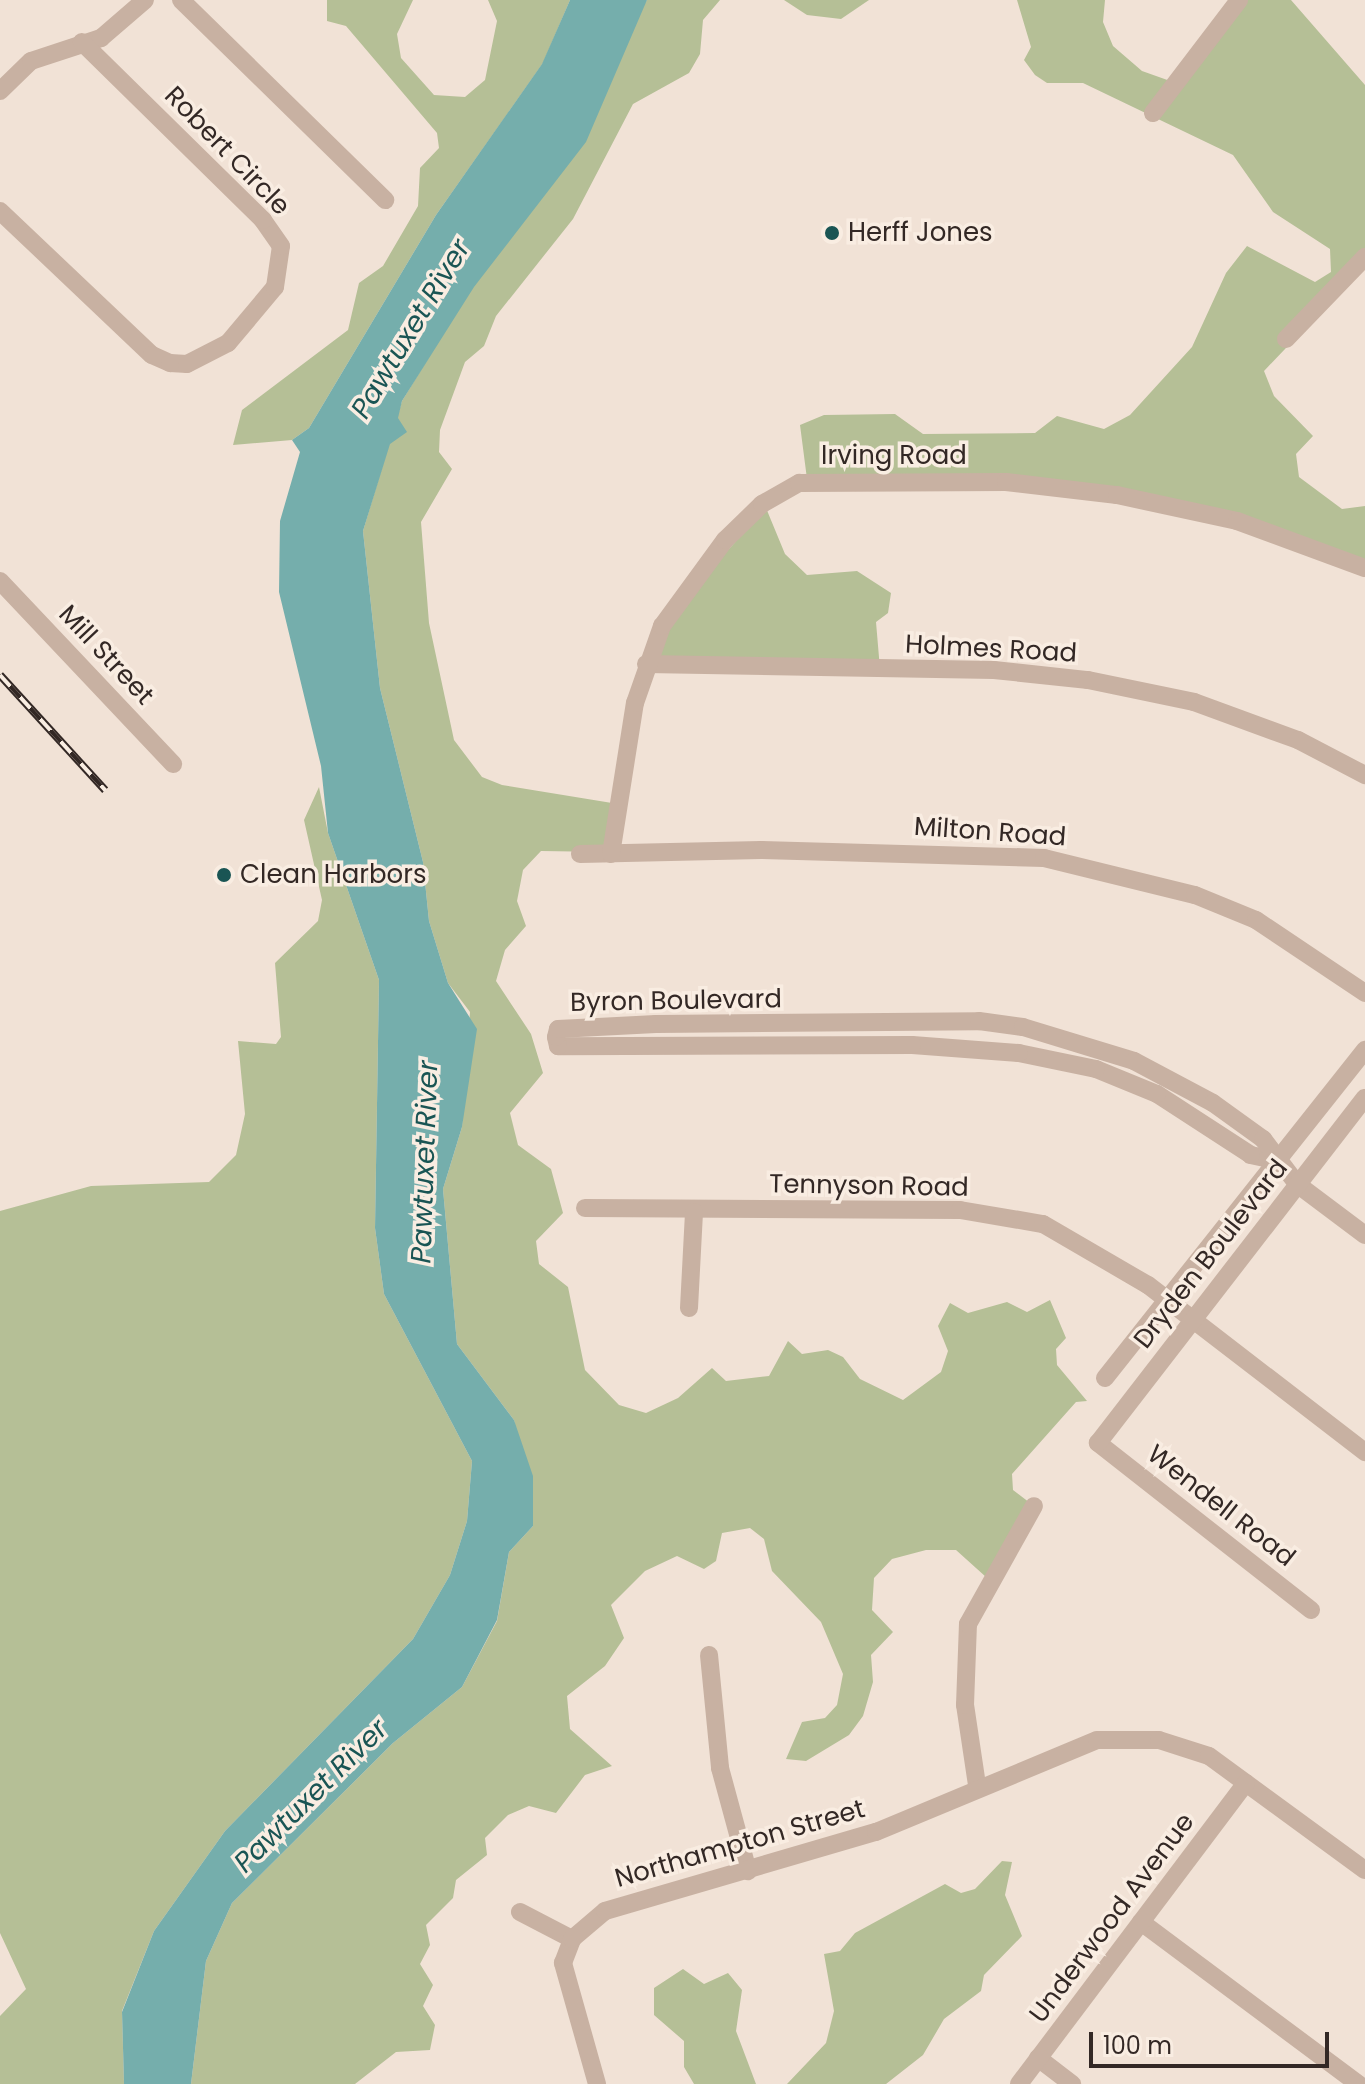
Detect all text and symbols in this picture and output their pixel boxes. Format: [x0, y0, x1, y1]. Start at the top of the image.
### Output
street label: Robert Circle [158, 80, 296, 222]
place label: Herff Jones [848, 217, 993, 249]
marker: Herff Jones [823, 224, 841, 242]
water label: Pawtuxet River [344, 233, 478, 425]
street label: Irving Road [821, 440, 967, 472]
street label: Mill Street [52, 599, 160, 711]
street label: Holmes Road [904, 629, 1078, 669]
street label: Milton Road [913, 811, 1067, 853]
place label: Clean Harbors [240, 859, 426, 891]
marker: Clean Harbors [215, 866, 233, 884]
street label: Byron Boulevard [570, 984, 782, 1018]
water label: Pawtuxet River [405, 1060, 445, 1264]
street label: Dryden Boulevard [1128, 1153, 1294, 1355]
street label: Tennyson Road [769, 1169, 969, 1203]
street label: Wendell Road [1141, 1439, 1301, 1573]
water label: Pawtuxet River [227, 1712, 395, 1880]
street label: Northampton Street [611, 1793, 869, 1895]
street label: Underwood Avenue [1023, 1807, 1201, 2029]
scale bar [1093, 2016, 1333, 2066]
text: 100 m [1103, 2029, 1172, 2062]

